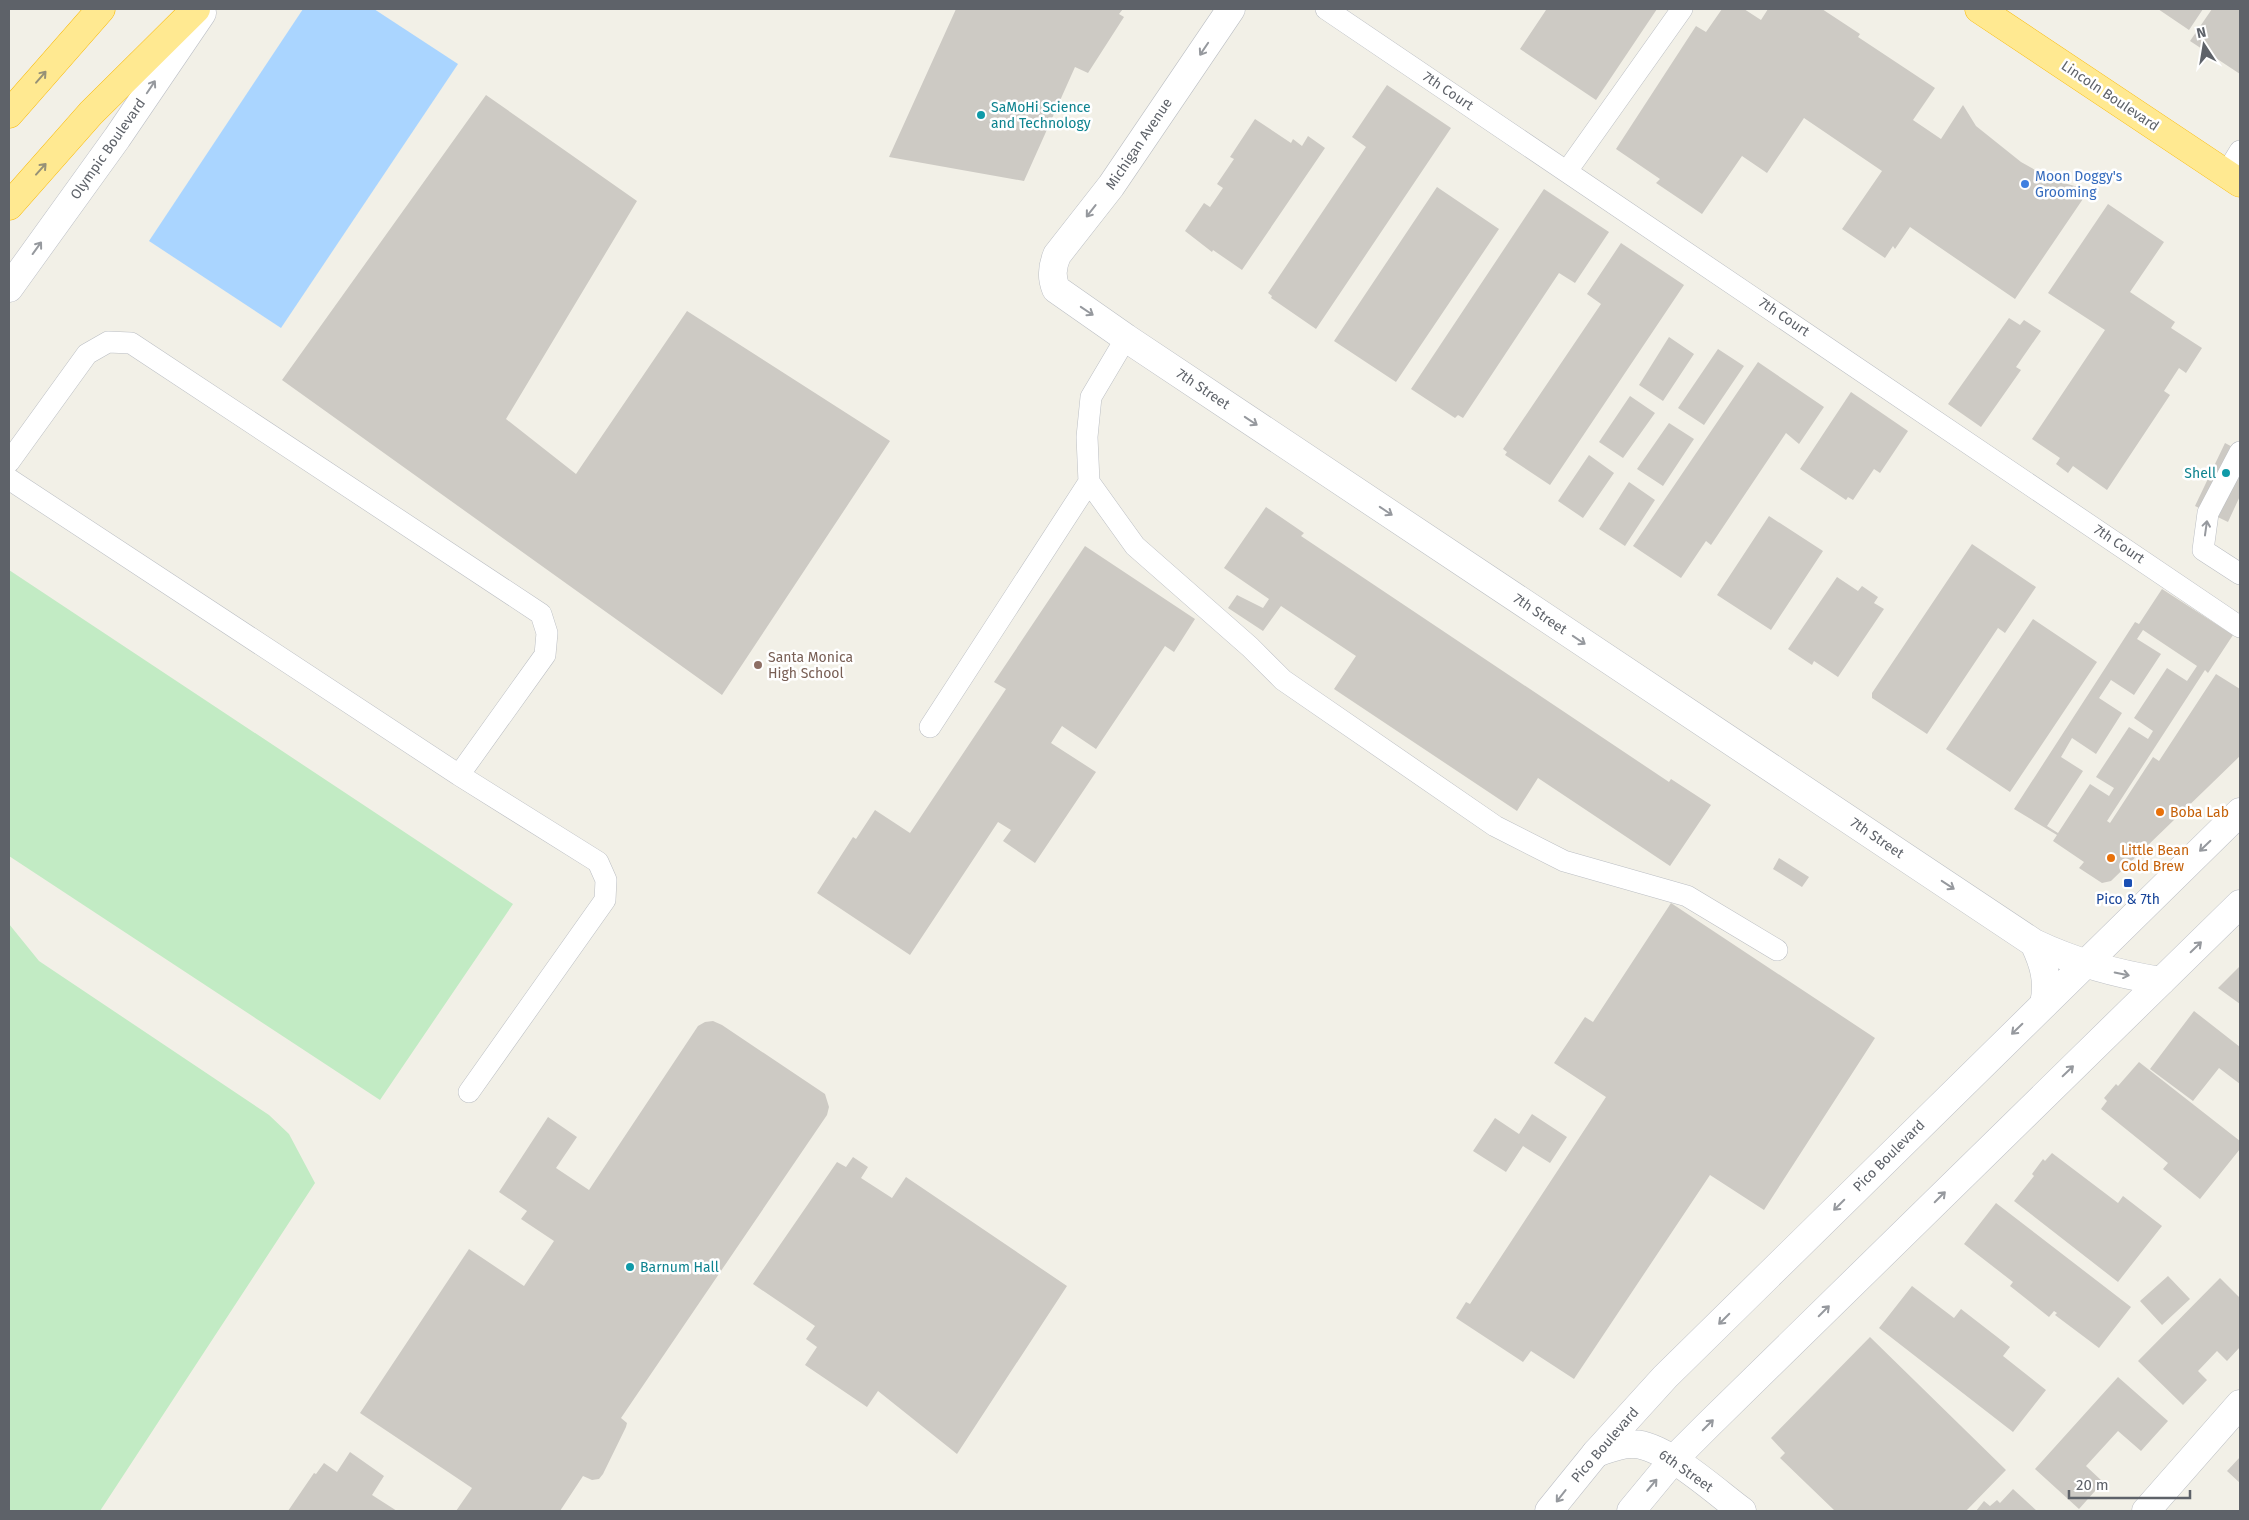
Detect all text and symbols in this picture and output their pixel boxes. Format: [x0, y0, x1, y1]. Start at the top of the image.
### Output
north arrow [2179, 20, 2229, 70]
text: N [2195, 23, 2208, 42]
one-way arrow [1199, 42, 1209, 56]
street label: Lincoln Boulevard [2058, 57, 2162, 135]
street label: 7th Court [1419, 68, 1477, 115]
one-way arrow [35, 71, 47, 84]
one-way arrow [146, 80, 156, 94]
street label: Olympic Boulevard [67, 95, 149, 203]
street label: Michigan Avenue [1102, 95, 1176, 193]
place label: SaMoHi Science and Technology [991, 99, 1091, 132]
marker: SaMoHi Science and Technology [975, 109, 987, 121]
one-way arrow [35, 163, 47, 176]
place label: Moon Doggy's Grooming [2035, 168, 2123, 201]
marker: Moon Doggy's Grooming [2019, 178, 2031, 190]
one-way arrow [1086, 204, 1097, 217]
one-way arrow [32, 241, 42, 255]
street label: 7th Court [1755, 294, 1813, 341]
one-way arrow [1079, 306, 1093, 316]
street label: 7th Street [1173, 365, 1234, 414]
one-way arrow [1243, 416, 1257, 426]
place label: Shell [2184, 465, 2216, 482]
marker: Shell [2220, 467, 2232, 479]
one-way arrow [1379, 506, 1393, 516]
street label: 7th Court [2090, 521, 2148, 568]
one-way arrow [2201, 521, 2211, 537]
street label: 7th Street [1510, 590, 1571, 639]
one-way arrow [1572, 635, 1586, 645]
place label: Santa Monica High School [768, 649, 853, 682]
marker: Santa Monica High School [752, 659, 764, 671]
place label: Boba Lab [2170, 804, 2229, 821]
marker: Boba Lab [2154, 806, 2166, 818]
street label: 7th Street [1847, 814, 1908, 863]
one-way arrow [2199, 840, 2212, 852]
place label: Little Bean Cold Brew [2121, 842, 2189, 875]
marker: Little Bean Cold Brew [2105, 852, 2117, 864]
marker: Pico & 7th [2122, 877, 2134, 889]
one-way arrow [1940, 880, 1954, 890]
place label: Pico & 7th [2096, 891, 2160, 908]
one-way arrow [2190, 941, 2202, 953]
one-way arrow [2113, 970, 2129, 980]
one-way arrow [2012, 1023, 2024, 1035]
one-way arrow [2062, 1065, 2074, 1077]
street label: Pico Boulevard [1850, 1117, 1928, 1195]
one-way arrow [1934, 1191, 1946, 1203]
one-way arrow [1833, 1199, 1846, 1211]
place label: Barnum Hall [640, 1259, 719, 1276]
marker: Barnum Hall [624, 1261, 636, 1273]
one-way arrow [1818, 1304, 1830, 1317]
one-way arrow [1717, 1313, 1730, 1325]
street label: Pico Boulevard [1568, 1404, 1642, 1486]
one-way arrow [1702, 1419, 1714, 1431]
street label: 6th Street [1656, 1446, 1717, 1496]
scale bar [2069, 1468, 2190, 1500]
text: 20 m [2076, 1476, 2109, 1494]
one-way arrow [1647, 1479, 1658, 1492]
one-way arrow [1556, 1489, 1567, 1502]

